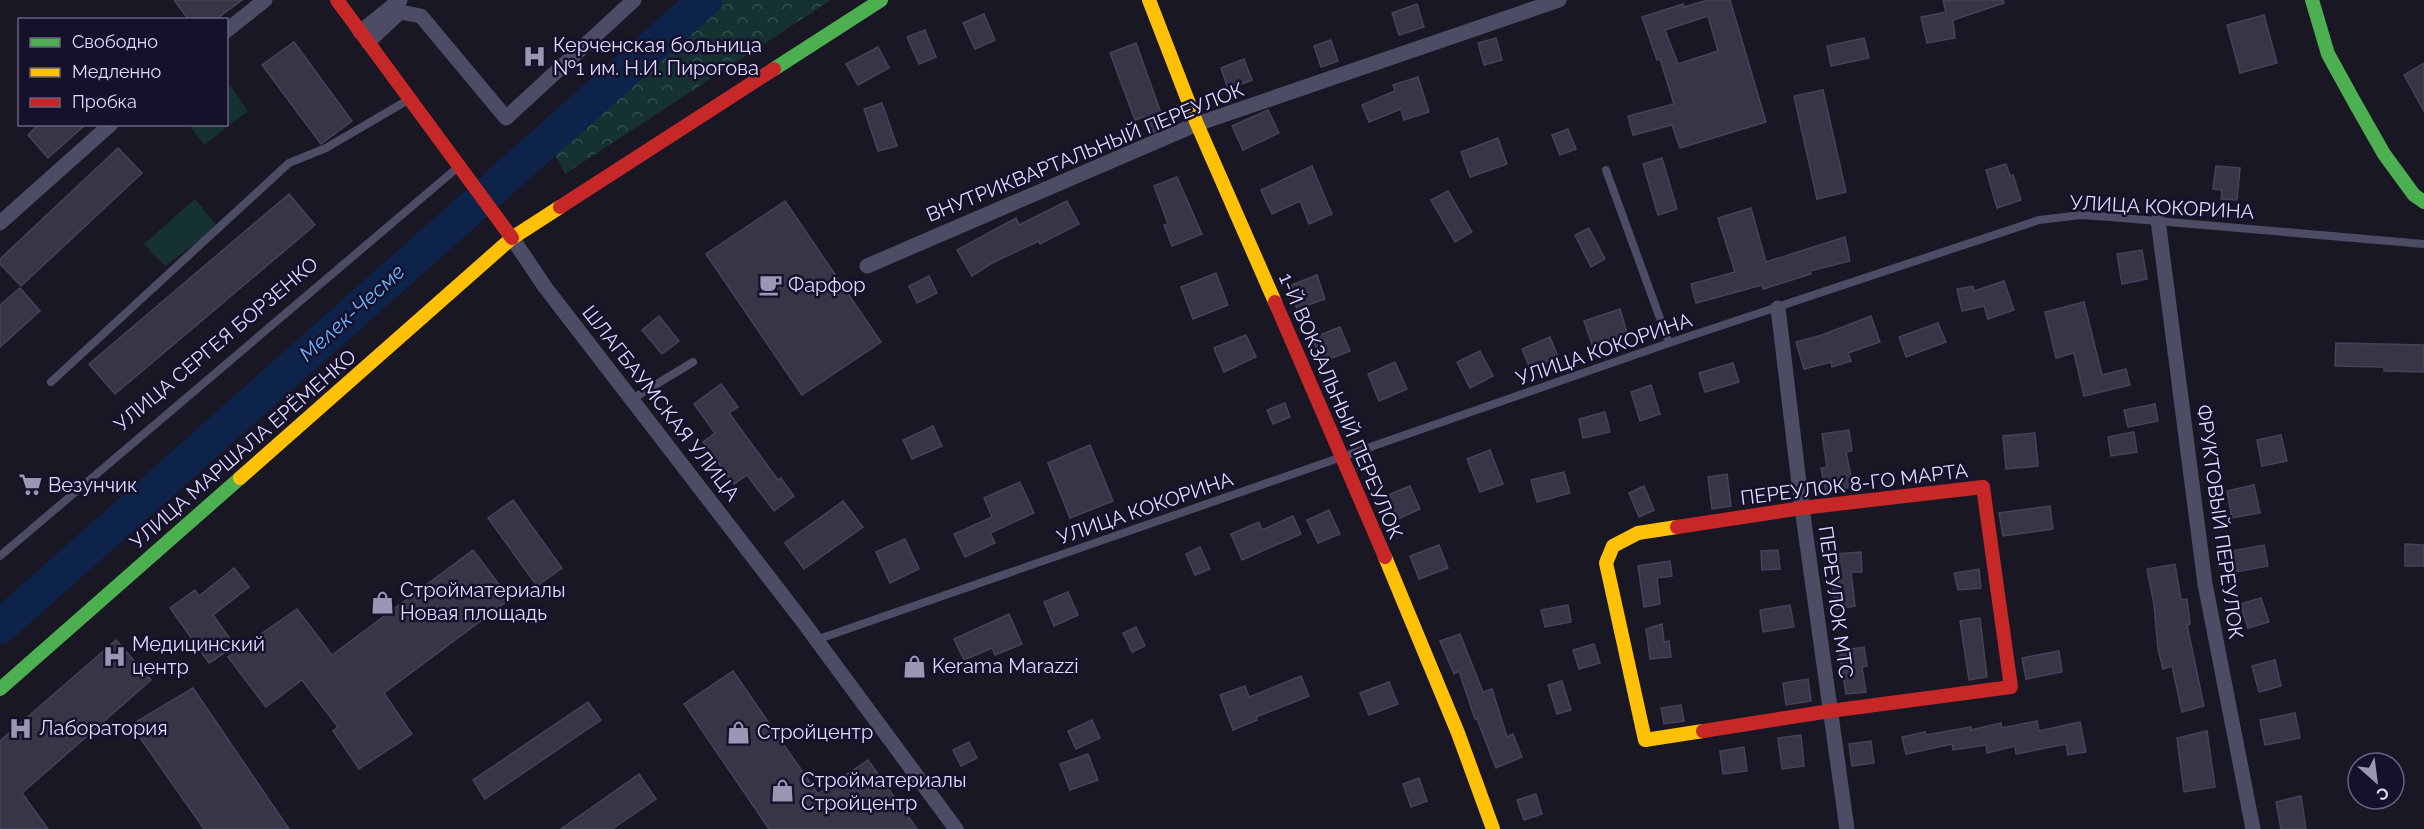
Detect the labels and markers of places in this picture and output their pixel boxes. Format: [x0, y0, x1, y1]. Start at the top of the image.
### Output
place label: Керченская больница №1 им. Н.И. Пирогова [553, 33, 762, 80]
hospital icon: Керченская больница №1 им. Н.И. Пирогова [522, 43, 548, 69]
cafe icon: Фарфор [757, 272, 783, 298]
place label: Фарфор [788, 273, 866, 297]
supermarket icon: Везунчик [17, 472, 43, 498]
place label: Везунчик [48, 473, 137, 497]
place label: Стройматериалы Новая площадь [400, 578, 565, 625]
shop icon: Стройматериалы Новая площадь [369, 589, 395, 615]
place label: Медицинский центр [132, 632, 265, 679]
hospital icon: Медицинский центр [101, 643, 127, 669]
shop icon: Kerama Marazzi [901, 653, 927, 679]
place label: Kerama Marazzi [932, 654, 1079, 678]
hospital icon: Лаборатория [8, 715, 34, 741]
place label: Лаборатория [39, 716, 168, 740]
shop icon: Стройцентр [726, 719, 752, 745]
place label: Стройцентр [757, 720, 873, 744]
place label: Стройматериалы Стройцентр [801, 768, 966, 815]
shop icon: Стройматериалы Стройцентр [770, 778, 796, 804]

